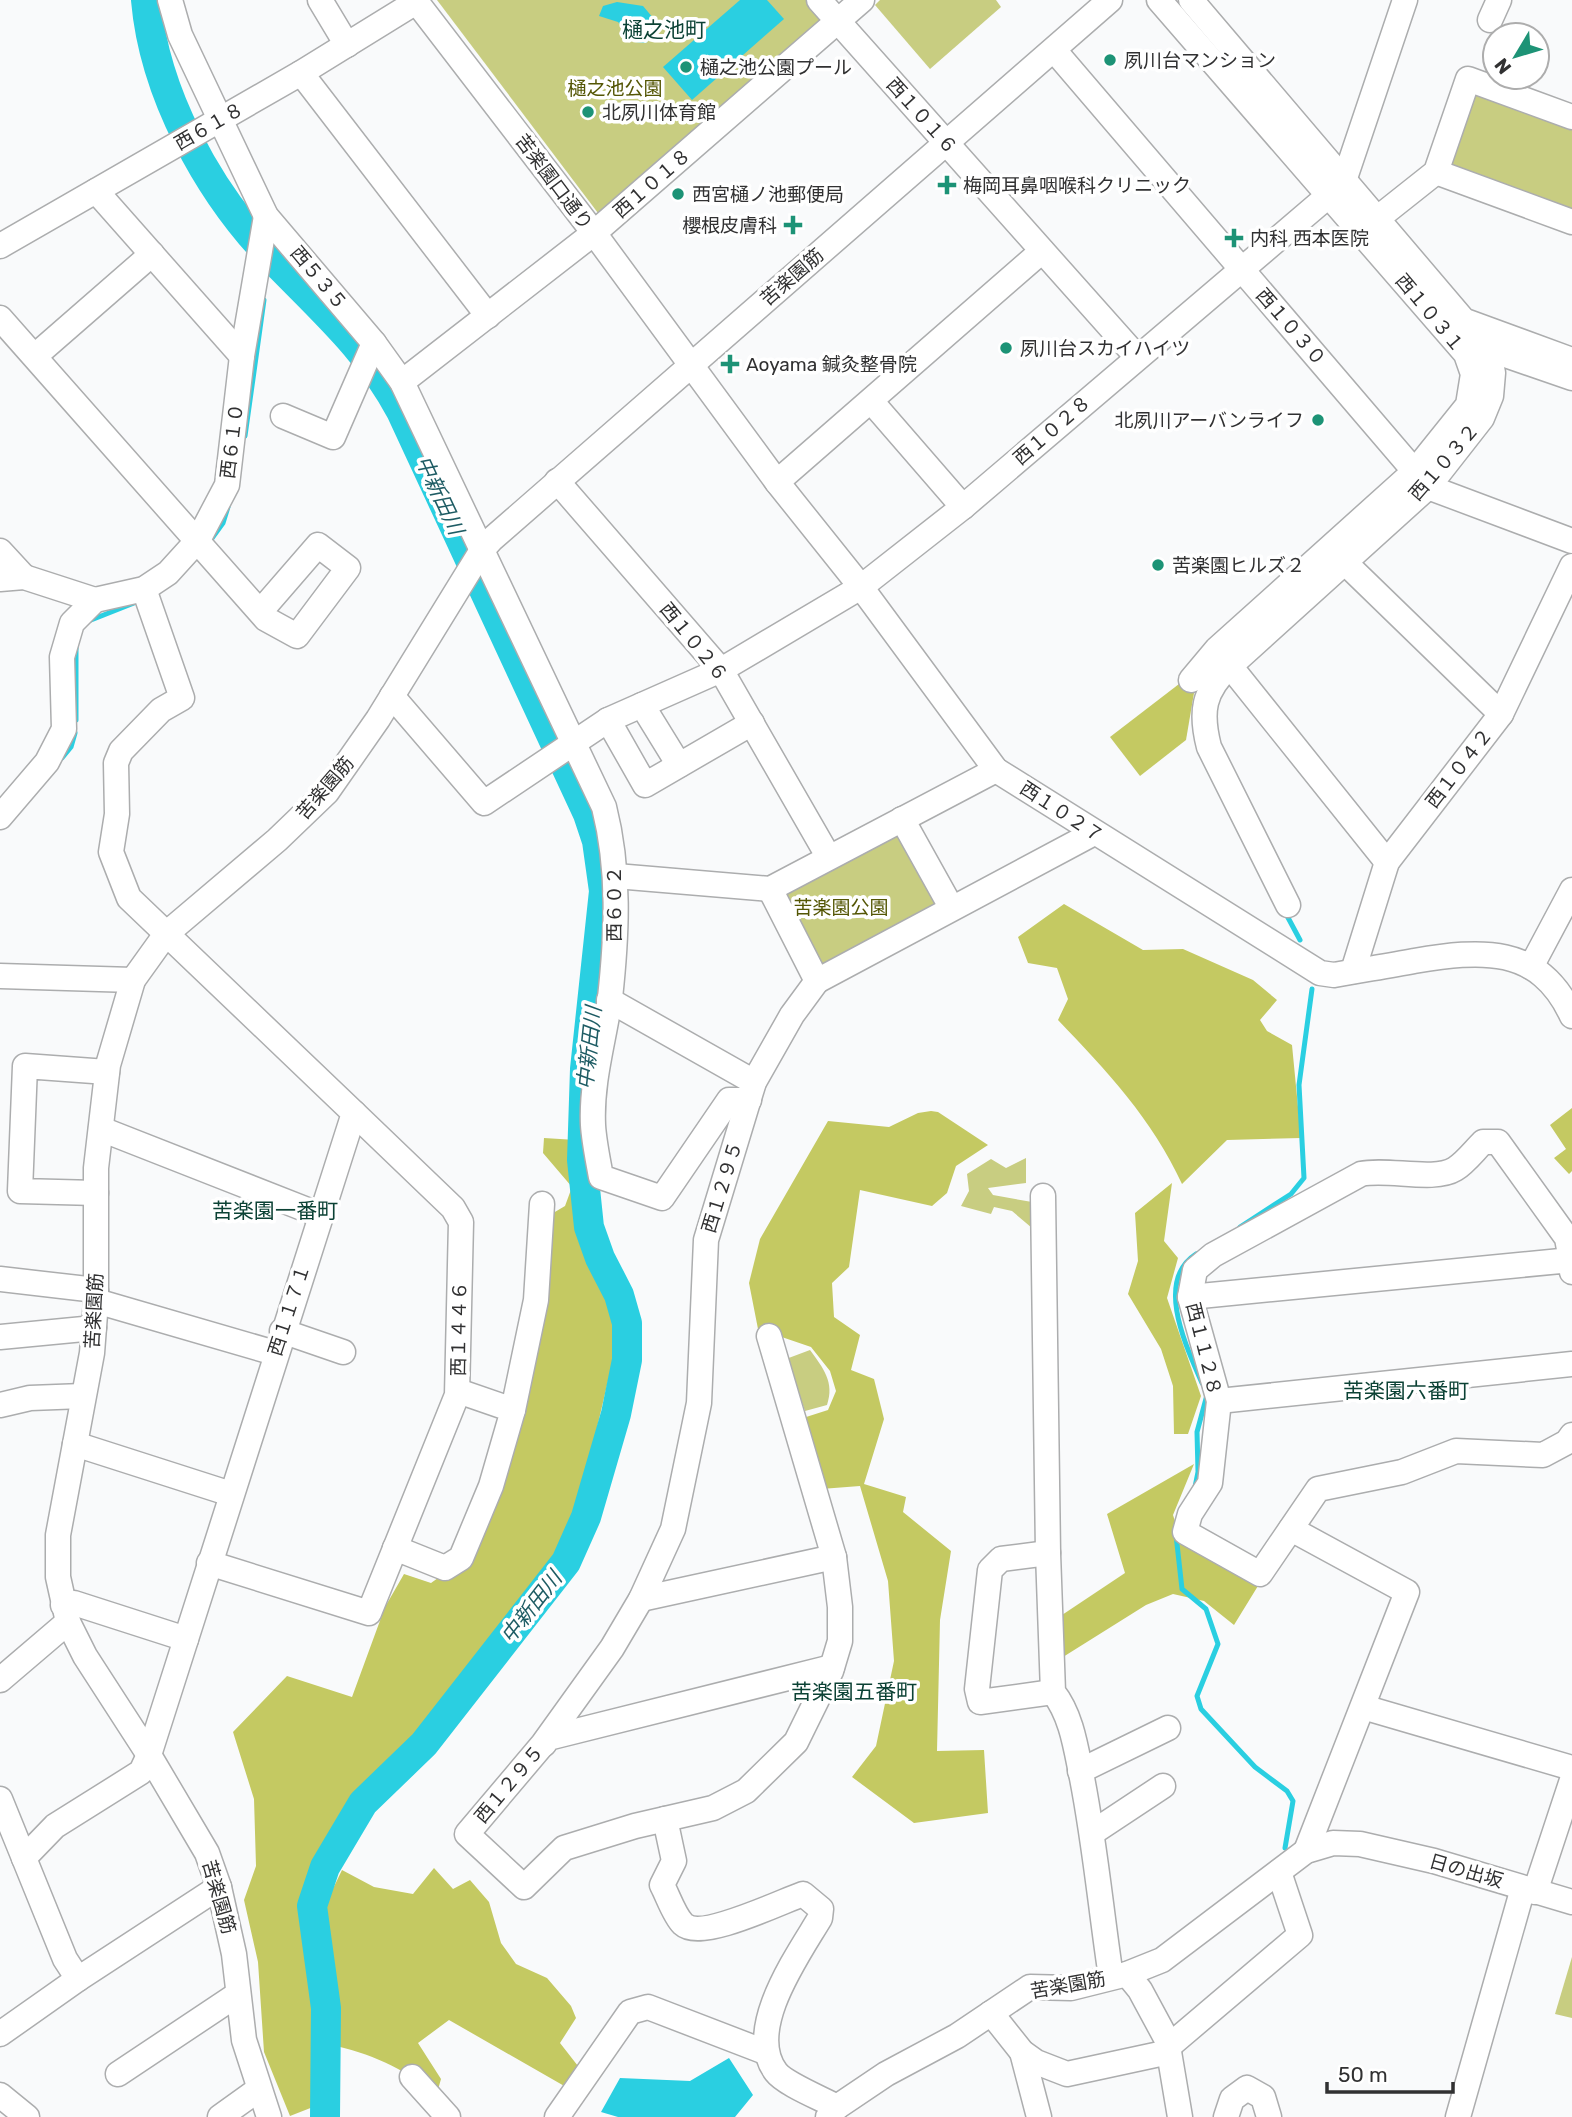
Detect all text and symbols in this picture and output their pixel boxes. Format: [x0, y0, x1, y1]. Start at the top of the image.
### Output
district label: 樋之池町 [622, 17, 706, 42]
north arrow [1481, 21, 1551, 91]
place label: 夙川台マンション [1124, 49, 1276, 72]
marker: 夙川台マンション [1102, 52, 1118, 68]
text: N [1490, 54, 1516, 79]
place label: 樋之池公園プール [700, 56, 852, 79]
marker: 樋之池公園プール [678, 59, 694, 75]
street label: 西１０１６ [882, 73, 962, 159]
park label: 樋之池公園 [567, 77, 663, 100]
street label: 西６１８ [170, 97, 248, 155]
place label: 北夙川体育館 [602, 101, 716, 124]
marker: 北夙川体育館 [580, 104, 596, 120]
street label: 苦楽園口通り [511, 130, 597, 234]
street label: 西１０１８ [609, 143, 695, 223]
place label: 梅岡耳鼻咽喉科クリニック [963, 174, 1191, 197]
marker: 梅岡耳鼻咽喉科クリニック [937, 175, 957, 195]
place label: 西宮樋ノ池郵便局 [692, 183, 844, 206]
marker: 西宮樋ノ池郵便局 [670, 186, 686, 202]
place label: 櫻根皮膚科 [682, 214, 777, 237]
marker: 櫻根皮膚科 [783, 215, 803, 235]
place label: 内科 西本医院 [1250, 227, 1369, 250]
marker: 内科 西本医院 [1224, 228, 1244, 248]
street label: 西５３５ [286, 241, 352, 315]
street label: 苦楽園筋 [756, 243, 828, 311]
street label: 西１０３１ [1391, 269, 1469, 357]
street label: 西１０３０ [1251, 284, 1331, 370]
place label: 夙川台スカイハイツ [1020, 337, 1190, 360]
marker: 夙川台スカイハイツ [998, 340, 1014, 356]
place label: Aoyama 鍼灸整骨院 [746, 353, 917, 376]
marker: Aoyama 鍼灸整骨院 [720, 354, 740, 374]
street label: 西１０２８ [1009, 390, 1095, 470]
street label: 西６１０ [216, 402, 248, 480]
place label: 北夙川アーバンライフ [1114, 409, 1304, 432]
marker: 北夙川アーバンライフ [1310, 412, 1326, 428]
street label: 西１０３２ [1404, 419, 1484, 505]
water label: 中新田川 [411, 452, 470, 540]
place label: 苦楽園ヒルズ２ [1172, 554, 1305, 577]
marker: 苦楽園ヒルズ２ [1150, 557, 1166, 573]
street label: 西１０２６ [655, 598, 733, 686]
street label: 西１０４２ [1421, 723, 1497, 813]
street label: 苦楽園筋 [291, 752, 359, 824]
street label: 西１０２７ [1016, 776, 1108, 848]
street label: 西６０２ [603, 866, 626, 942]
park label: 苦楽園公園 [793, 896, 889, 919]
water label: 中新田川 [572, 1003, 606, 1091]
street label: 西１２９５ [697, 1138, 747, 1236]
district label: 苦楽園一番町 [212, 1198, 338, 1223]
street label: 西１１７１ [263, 1261, 315, 1359]
street label: 苦楽園筋 [81, 1272, 107, 1350]
street label: 西１４４６ [447, 1281, 471, 1377]
street label: 西１１２８ [1181, 1300, 1227, 1398]
district label: 苦楽園六番町 [1343, 1378, 1469, 1403]
water label: 中新田川 [495, 1565, 568, 1648]
district label: 苦楽園五番町 [791, 1679, 917, 1704]
street label: 西１２９５ [470, 1740, 548, 1828]
street label: 日の出坂 [1426, 1849, 1506, 1893]
street label: 苦楽園筋 [197, 1857, 241, 1937]
street label: 苦楽園筋 [1029, 1967, 1107, 2003]
scale bar [1327, 2050, 1453, 2094]
text: 50 m [1338, 2062, 1388, 2087]

